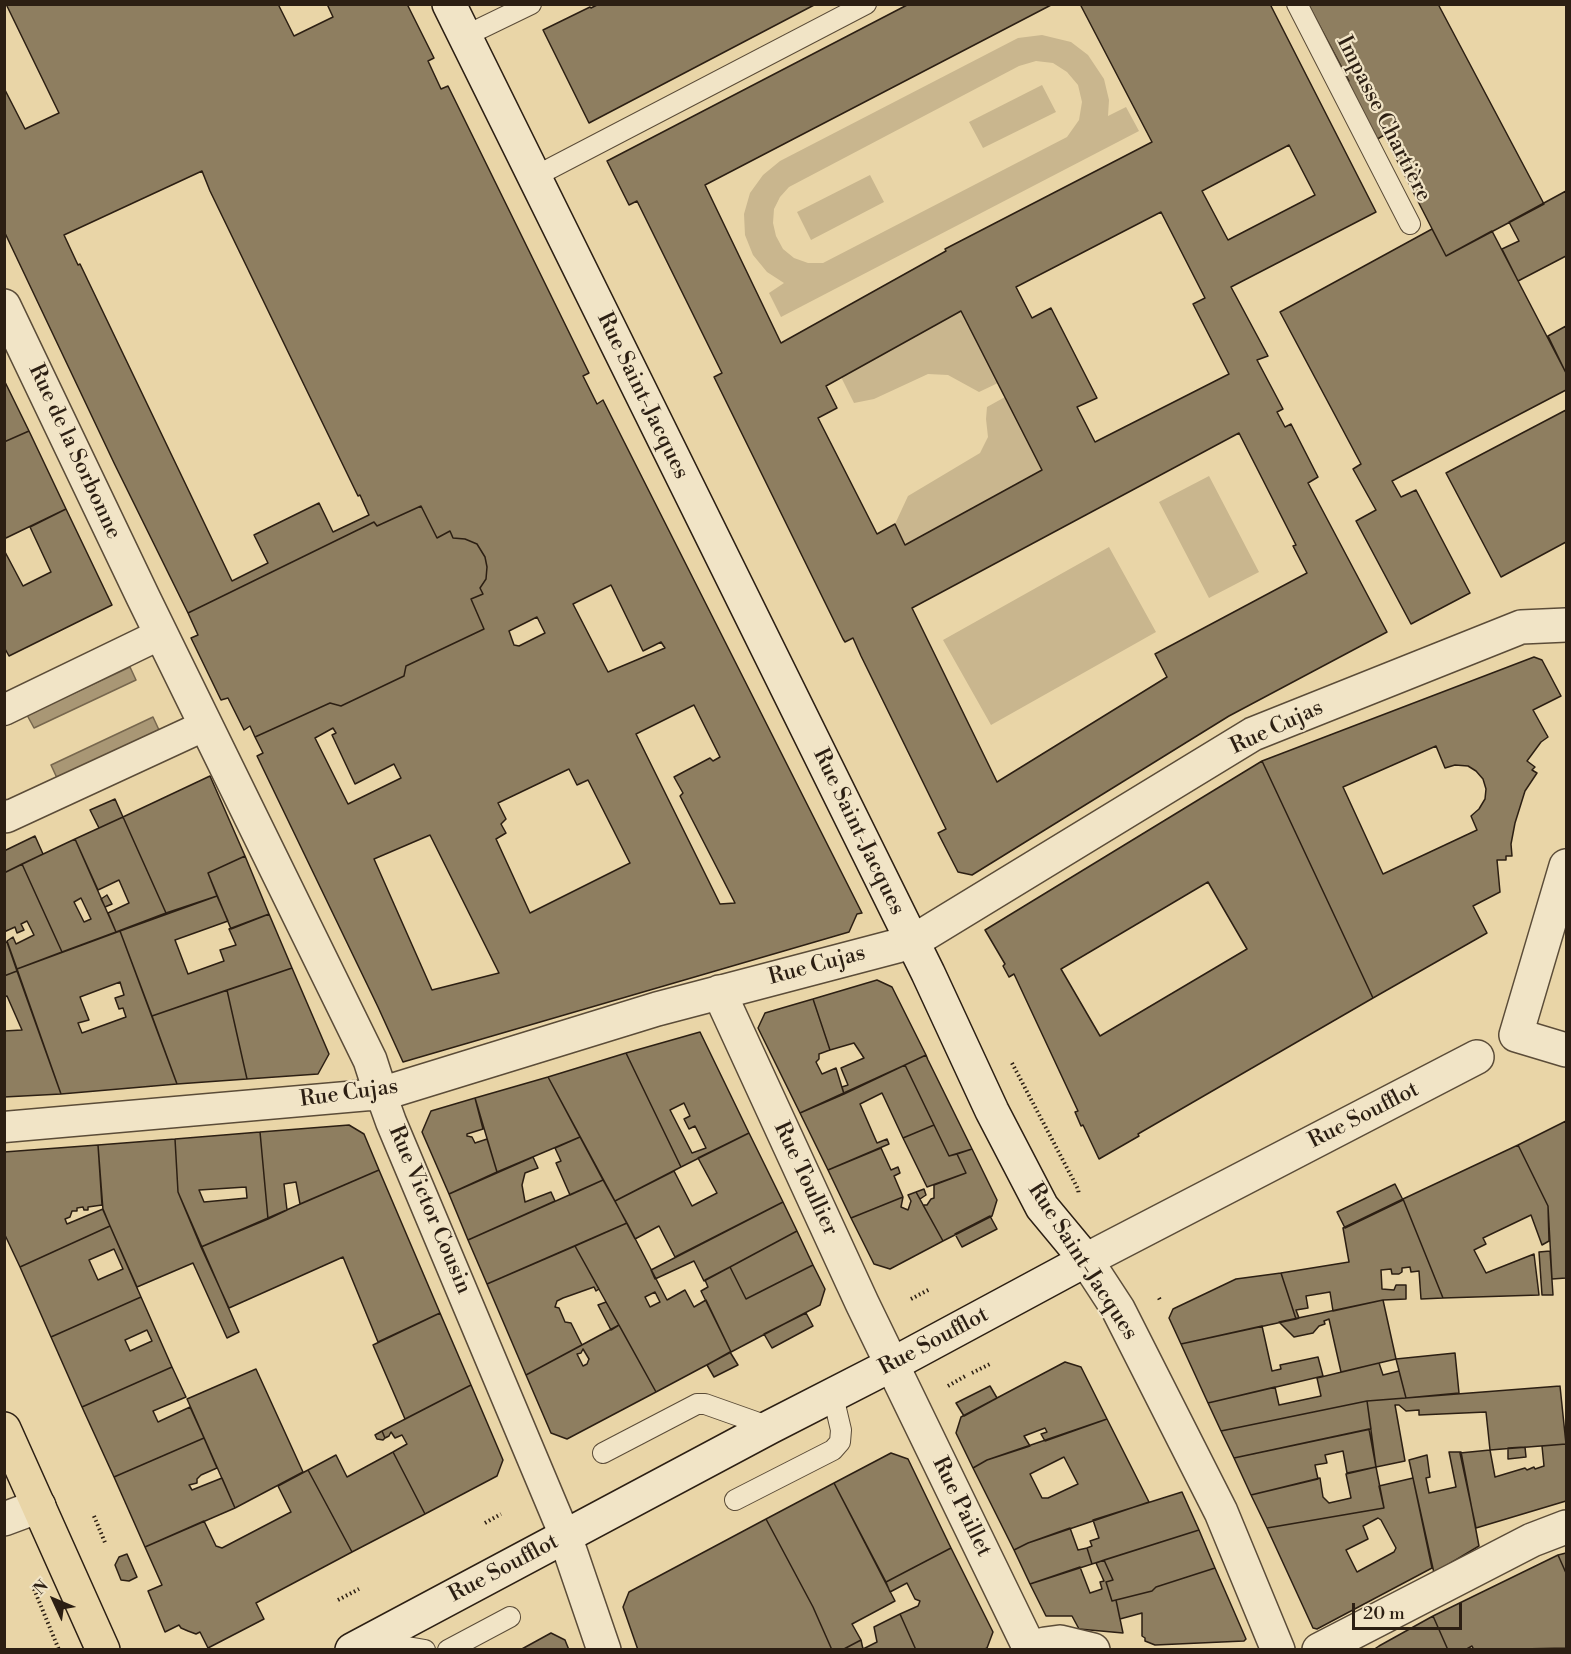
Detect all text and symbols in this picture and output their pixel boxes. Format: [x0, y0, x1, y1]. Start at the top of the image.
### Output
street label: Impasse Chartière [1330, 32, 1436, 206]
street label: Rue Saint-Jacques [590, 308, 694, 484]
street label: Rue de la Sorbonne [22, 360, 126, 544]
street label: Rue Cujas [1227, 695, 1327, 761]
street label: Rue Saint-Jacques [806, 744, 910, 920]
street label: Rue Cujas [766, 940, 868, 992]
street label: Rue Cujas [298, 1074, 400, 1114]
street label: Rue Soufflot [1304, 1077, 1424, 1155]
street label: Rue Toullier [767, 1118, 843, 1240]
street label: Rue Victor Cousin [382, 1122, 476, 1298]
street label: Rue Saint-Jacques [1021, 1179, 1143, 1345]
street label: Rue Soufflot [875, 1302, 993, 1382]
street label: Rue Paillet [926, 1453, 996, 1561]
street label: Rue Soufflot [445, 1529, 563, 1609]
north arrow [24, 1570, 84, 1630]
text: N [29, 1576, 53, 1599]
scale bar [1355, 1591, 1464, 1629]
text: 20 m [1363, 1602, 1405, 1625]

